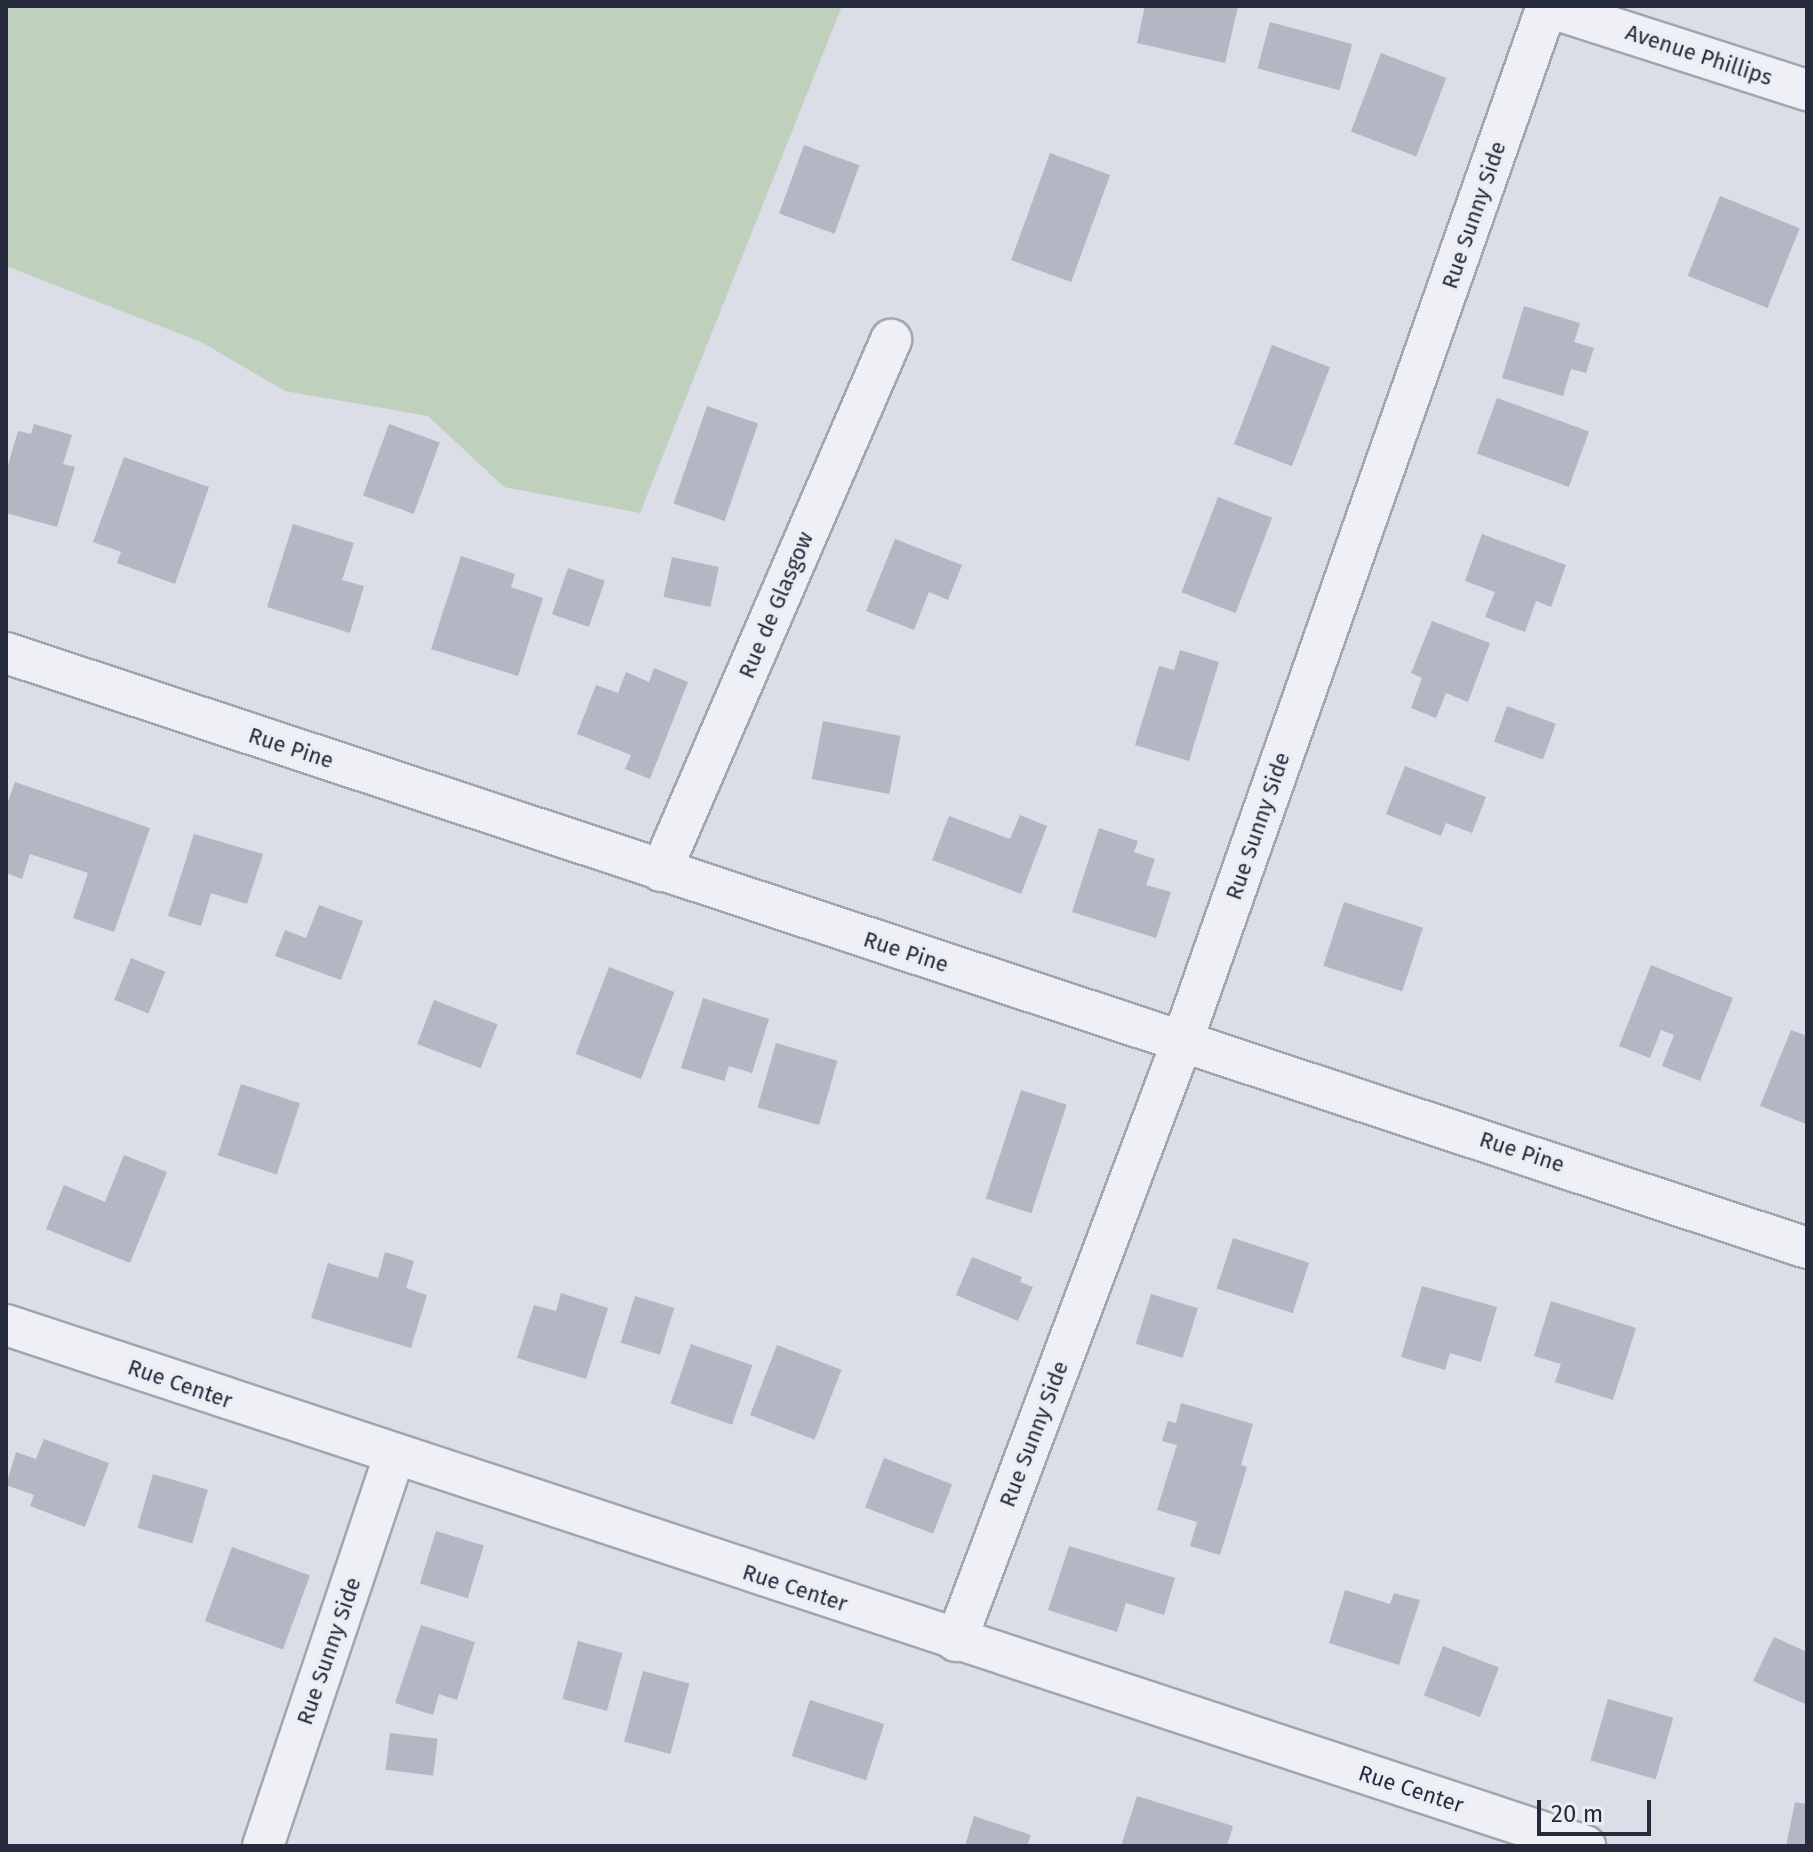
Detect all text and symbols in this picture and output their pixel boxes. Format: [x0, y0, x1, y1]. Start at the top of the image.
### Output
street label: Avenue Phillips [1622, 19, 1776, 91]
street label: Rue Sunny Side [1436, 138, 1512, 292]
street label: Rue de Glasgow [733, 528, 819, 682]
street label: Rue Pine [245, 722, 337, 774]
street label: Rue Sunny Side [1220, 749, 1296, 903]
street label: Rue Pine [860, 926, 952, 978]
street label: Rue Pine [1476, 1126, 1568, 1178]
street label: Rue Center [124, 1354, 236, 1414]
street label: Rue Sunny Side [994, 1357, 1074, 1511]
street label: Rue Center [739, 1559, 851, 1617]
street label: Rue Sunny Side [291, 1574, 367, 1728]
street label: Rue Center [1355, 1760, 1467, 1818]
scale bar [1541, 1784, 1655, 1834]
text: 20 m [1551, 1800, 1603, 1828]

